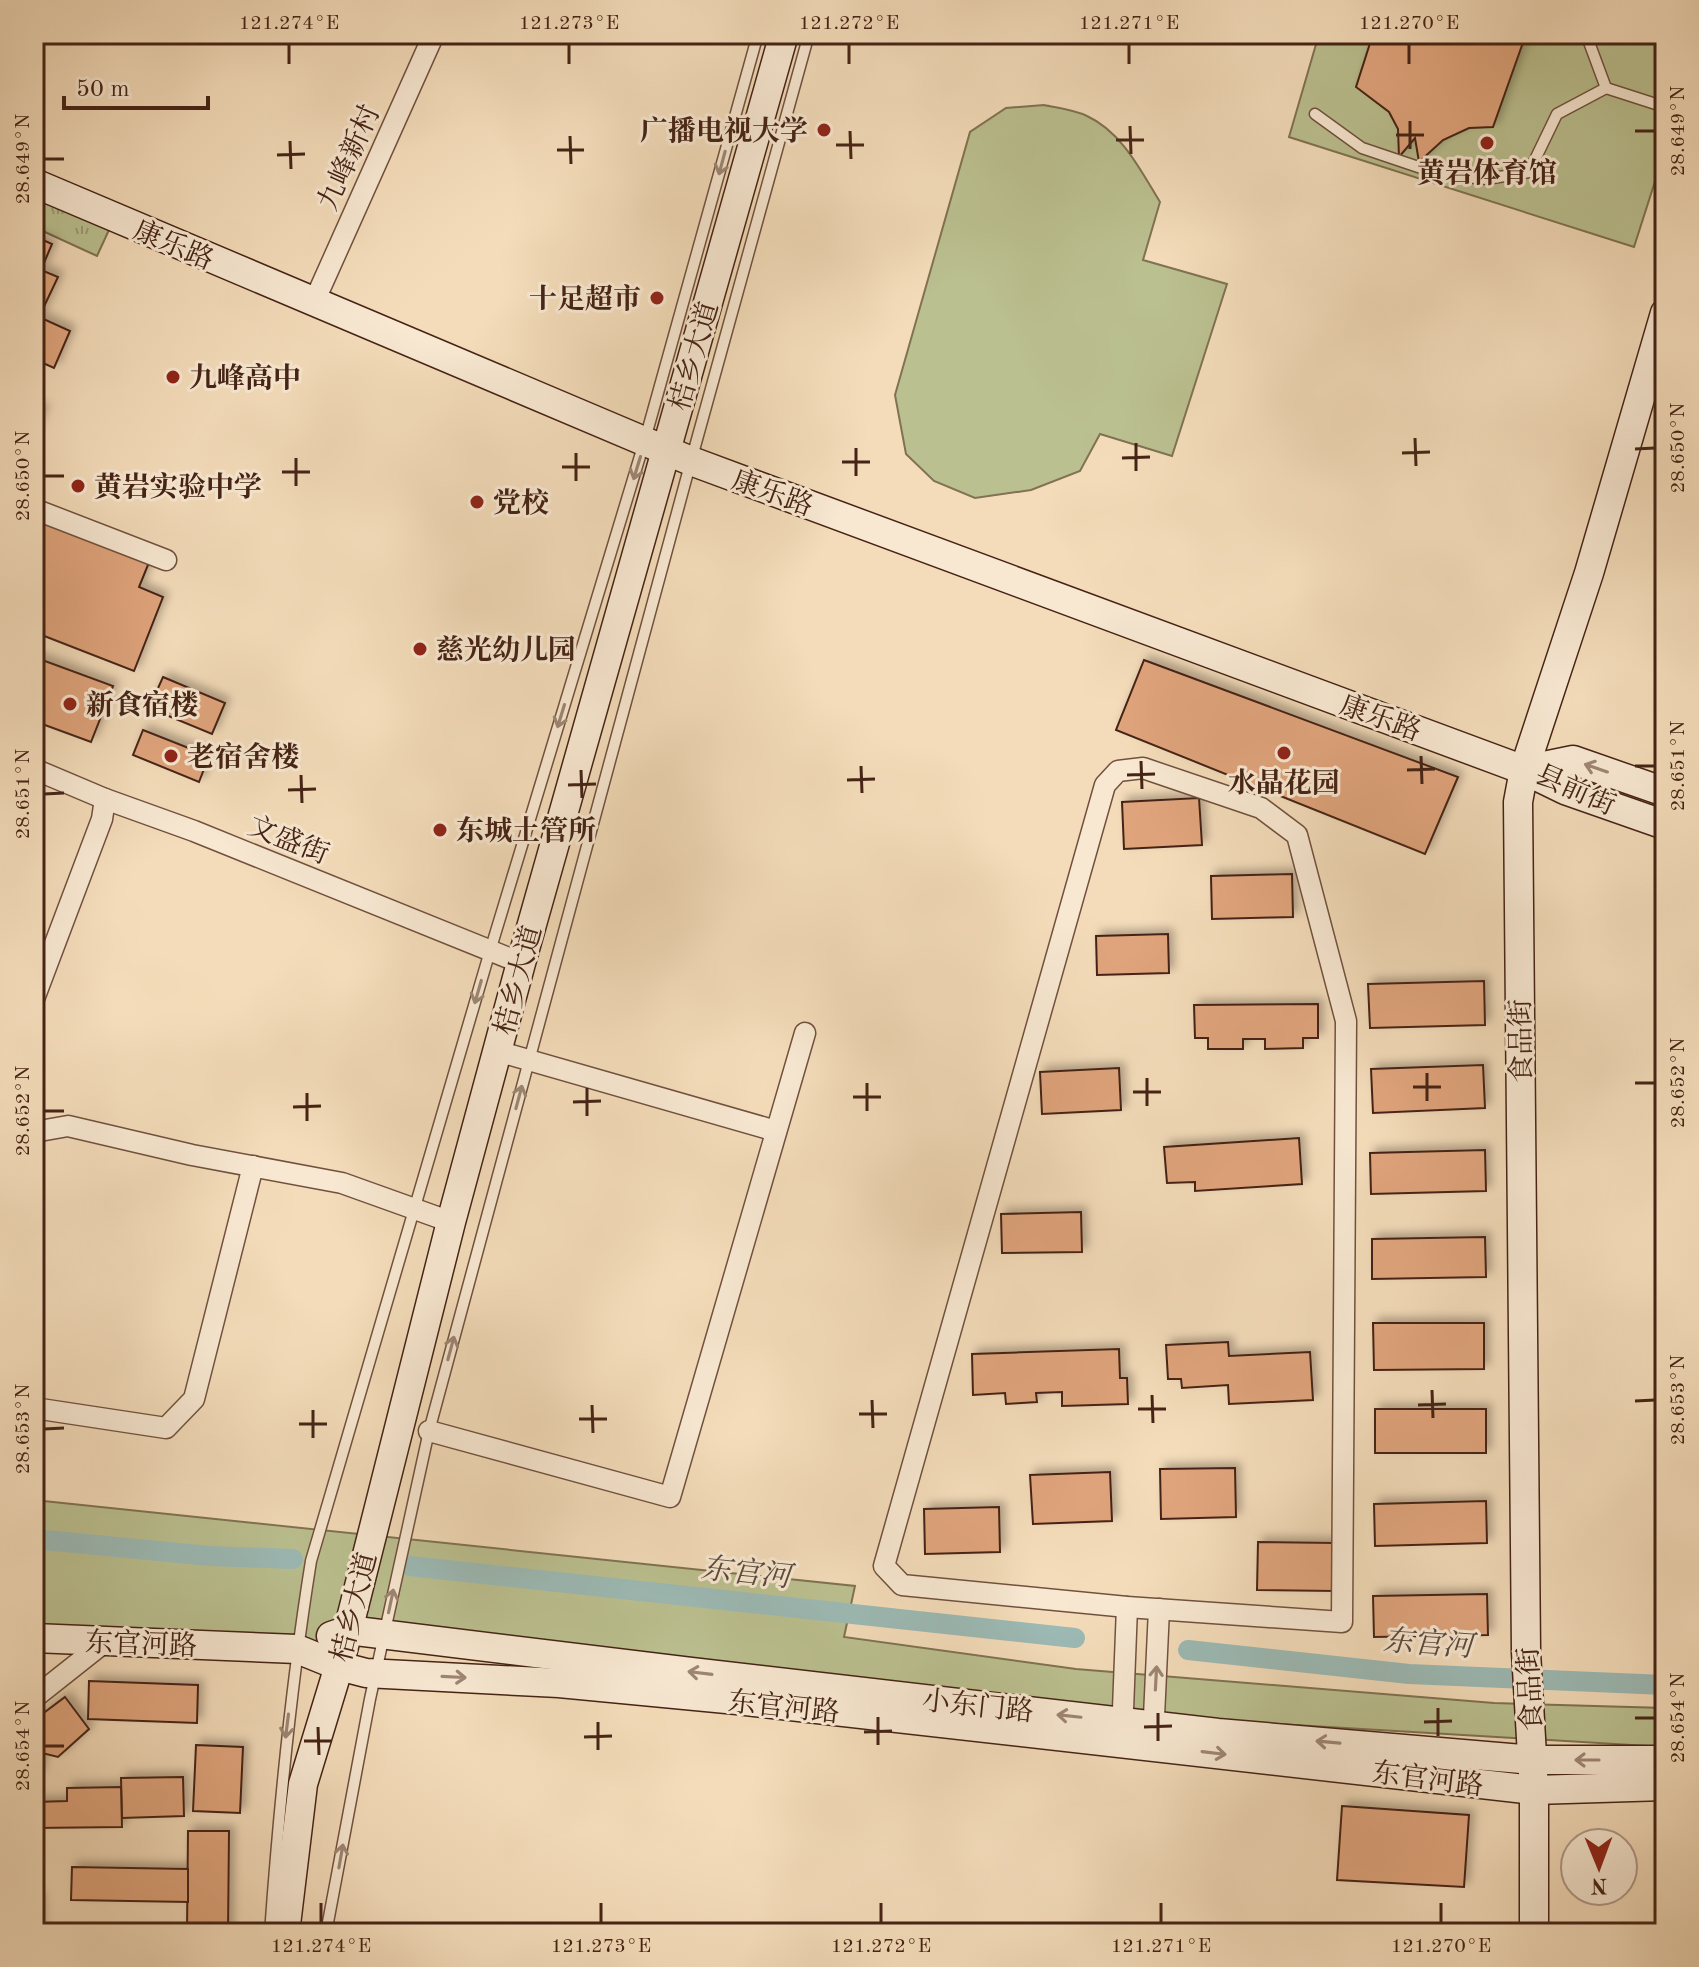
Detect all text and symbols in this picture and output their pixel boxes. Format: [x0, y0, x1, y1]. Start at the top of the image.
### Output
text: 121.274°E [239, 14, 339, 34]
text: 121.273°E [519, 14, 619, 34]
text: 121.272°E [799, 14, 899, 34]
text: 121.271°E [1079, 14, 1179, 34]
text: 121.270°E [1359, 14, 1459, 34]
scale bar [64, 60, 208, 110]
text: 50 m [76, 78, 130, 102]
text: 28.649°N [1669, 86, 1689, 176]
street label: 九峰新村 [312, 100, 386, 215]
text: 28.649°N [14, 114, 34, 204]
place label: 广播电视大学 [640, 115, 808, 147]
marker: 广播电视大学 [815, 121, 833, 139]
marker: 黄岩体育馆 [1478, 134, 1496, 152]
one-way arrow [714, 150, 729, 176]
place label: 黄岩体育馆 [1417, 157, 1557, 189]
street label: 康乐路 [129, 215, 218, 276]
place label: 十足超市 [529, 283, 641, 315]
marker: 十足超市 [648, 289, 666, 307]
street label: 桔乡大道 [664, 298, 725, 415]
place label: 九峰高中 [189, 362, 301, 394]
marker: 九峰高中 [164, 368, 182, 386]
text: 28.650°N [1669, 403, 1689, 493]
text: 28.650°N [14, 431, 34, 521]
one-way arrow [629, 454, 644, 480]
street label: 康乐路 [728, 464, 817, 522]
place label: 黄岩实验中学 [94, 471, 262, 503]
marker: 黄岩实验中学 [69, 477, 87, 495]
place label: 党校 [493, 488, 549, 519]
marker: 党校 [468, 493, 486, 511]
place label: 慈光幼儿园 [436, 635, 576, 666]
marker: 慈光幼儿园 [411, 640, 429, 658]
place label: 新食宿楼 [86, 689, 198, 721]
street label: 康乐路 [1336, 689, 1425, 747]
marker: 新食宿楼 [61, 695, 79, 713]
one-way arrow [553, 703, 568, 729]
text: 28.651°N [1669, 721, 1689, 811]
place label: 老宿舍楼 [187, 741, 299, 773]
marker: 水晶花园 [1275, 744, 1293, 762]
marker: 老宿舍楼 [162, 747, 180, 765]
text: 28.651°N [14, 749, 34, 839]
street label: 县前街 [1531, 759, 1620, 822]
one-way arrow [1583, 759, 1608, 774]
place label: 水晶花园 [1228, 768, 1340, 799]
street label: 文盛街 [244, 810, 333, 870]
place label: 东城土管所 [456, 815, 596, 847]
marker: 东城土管所 [431, 821, 449, 839]
street label: 桔乡大道 [489, 922, 548, 1038]
one-way arrow [470, 979, 484, 1004]
street label: 食品街 [1505, 999, 1538, 1083]
text: 28.652°N [1669, 1038, 1689, 1128]
text: 28.652°N [14, 1066, 34, 1156]
one-way arrow [512, 1085, 527, 1111]
one-way arrow [444, 1336, 459, 1362]
text: 28.653°N [1669, 1355, 1689, 1445]
text: 28.653°N [14, 1384, 34, 1474]
street label: 桔乡大道 [326, 1549, 383, 1665]
water label: 东官河 [699, 1551, 797, 1594]
one-way arrow [384, 1589, 399, 1615]
water label: 东官河 [1382, 1624, 1479, 1663]
street label: 东官河路 [84, 1627, 197, 1662]
street label: 食品街 [1513, 1646, 1548, 1732]
one-way arrow [1148, 1665, 1163, 1692]
one-way arrow [687, 1666, 713, 1681]
one-way arrow [440, 1670, 467, 1685]
text: 28.654°N [1669, 1673, 1689, 1763]
street label: 小东门路 [921, 1685, 1035, 1728]
street label: 东官河路 [727, 1686, 841, 1729]
text: 28.654°N [14, 1701, 34, 1791]
one-way arrow [1056, 1708, 1083, 1723]
one-way arrow [280, 1712, 295, 1739]
one-way arrow [1315, 1734, 1342, 1749]
one-way arrow [1200, 1746, 1227, 1761]
one-way arrow [1574, 1752, 1601, 1768]
street label: 东官河路 [1370, 1757, 1485, 1802]
north arrow [1559, 1827, 1639, 1907]
one-way arrow [334, 1844, 349, 1870]
text: N [1591, 1874, 1608, 1896]
text: 121.274°E [271, 1937, 371, 1957]
text: 121.273°E [551, 1937, 651, 1957]
text: 121.272°E [831, 1937, 931, 1957]
text: 121.271°E [1111, 1937, 1211, 1957]
text: 121.270°E [1391, 1937, 1491, 1957]

